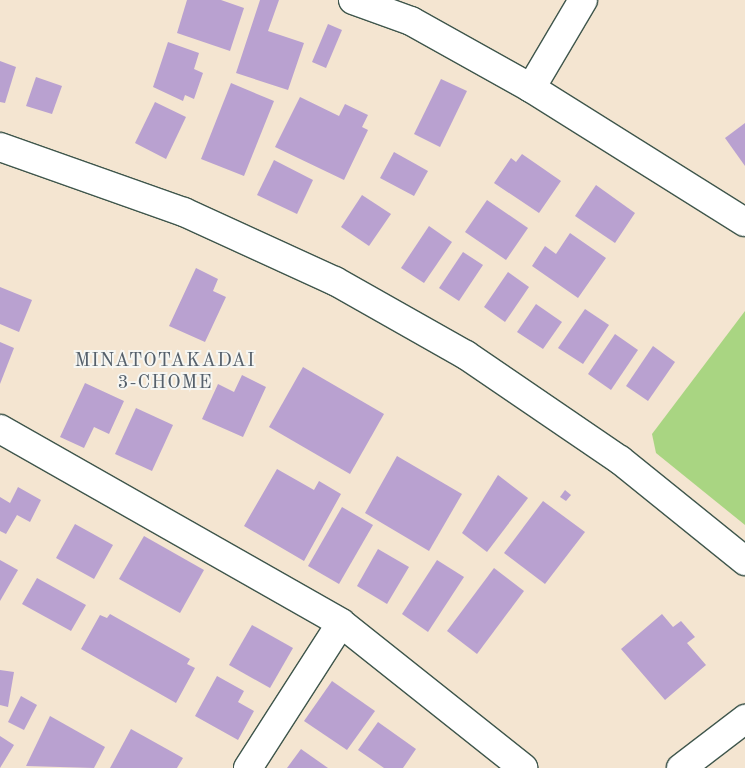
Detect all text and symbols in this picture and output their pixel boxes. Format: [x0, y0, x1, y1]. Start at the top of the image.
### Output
district label: MINATOTAKADAI 3-CHOME [73, 351, 257, 395]

